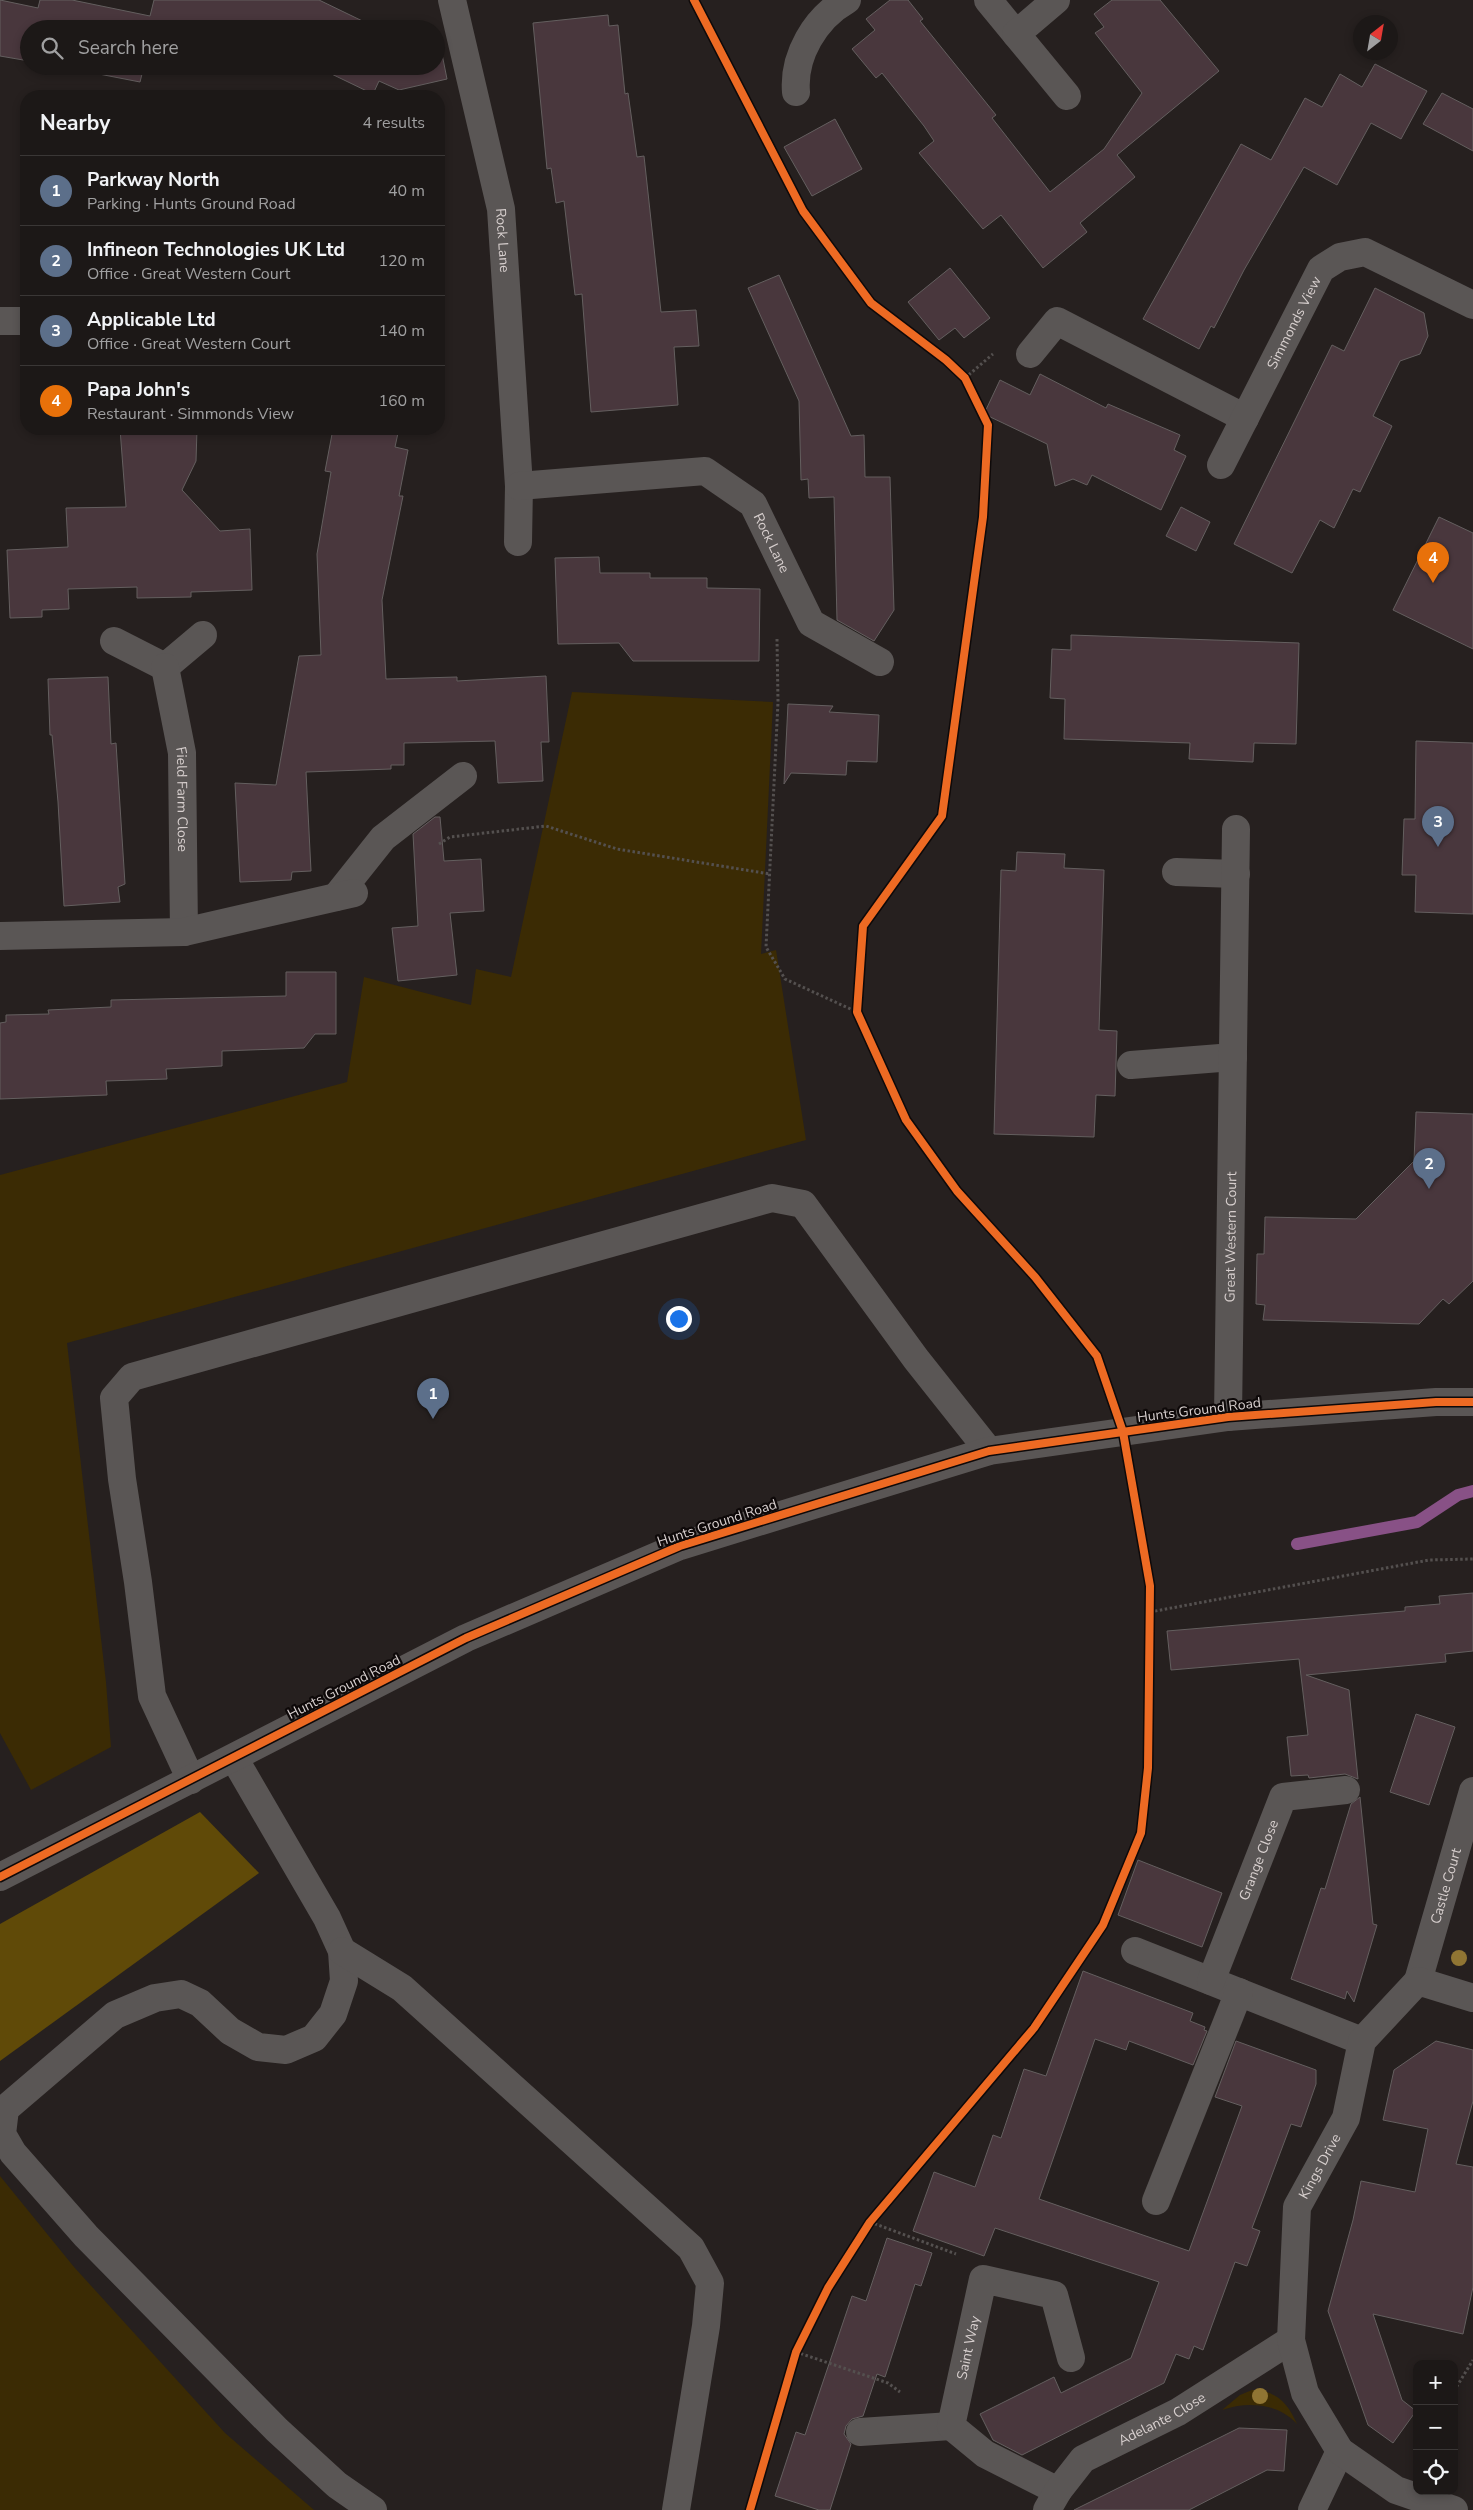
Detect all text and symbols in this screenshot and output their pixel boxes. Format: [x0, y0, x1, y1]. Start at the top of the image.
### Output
north arrow [1353, 15, 1398, 60]
search box [20, 20, 445, 75]
icon: search [38, 34, 66, 62]
text: Search here [78, 35, 179, 61]
text: Nearby [40, 109, 110, 137]
text: 4 results [363, 112, 425, 134]
text: Parkway North [87, 167, 220, 193]
text: 1 [51, 180, 61, 202]
text: 40 m [388, 180, 425, 202]
text: Parking · Hunts Ground Road [87, 193, 296, 215]
street label: Rock Lane [491, 207, 515, 273]
text: Infineon Technologies UK Ltd [87, 237, 345, 263]
text: 2 [51, 250, 61, 272]
text: 120 m [378, 250, 425, 272]
text: Office · Great Western Court [87, 263, 290, 285]
street label: Simmonds View [1262, 272, 1325, 372]
text: Applicable Ltd [87, 307, 216, 333]
text: 3 [51, 320, 61, 342]
text: 140 m [378, 320, 425, 342]
text: Office · Great Western Court [87, 333, 290, 355]
text: Papa John's [87, 377, 190, 403]
text: 4 [51, 390, 61, 412]
text: 160 m [378, 390, 425, 412]
text: Restaurant · Simmonds View [87, 403, 294, 425]
street label: Rock Lane [749, 510, 795, 576]
pin: 4 [1417, 542, 1449, 583]
street label: Field Farm Close [171, 745, 193, 852]
pin: 3 [1422, 806, 1454, 847]
pin: 2 [1413, 1148, 1445, 1189]
street label: Great Western Court [1220, 1171, 1241, 1303]
your location [666, 1306, 692, 1332]
pin: 1 [417, 1378, 449, 1419]
street label: Hunts Ground Road [1136, 1393, 1262, 1427]
street label: Hunts Ground Road [655, 1495, 779, 1551]
street label: Hunts Ground Road [284, 1650, 404, 1724]
street label: Grange Close [1234, 1817, 1283, 1903]
street label: Castle Court [1426, 1846, 1466, 1926]
street label: Kings Drive [1294, 2130, 1345, 2202]
street label: Saint Way [952, 2313, 984, 2381]
map controls [1413, 2360, 1458, 2495]
button: + [1413, 2360, 1458, 2405]
street label: Adelante Close [1115, 2387, 1209, 2450]
button: − [1413, 2405, 1458, 2450]
button: locate [1413, 2450, 1458, 2495]

